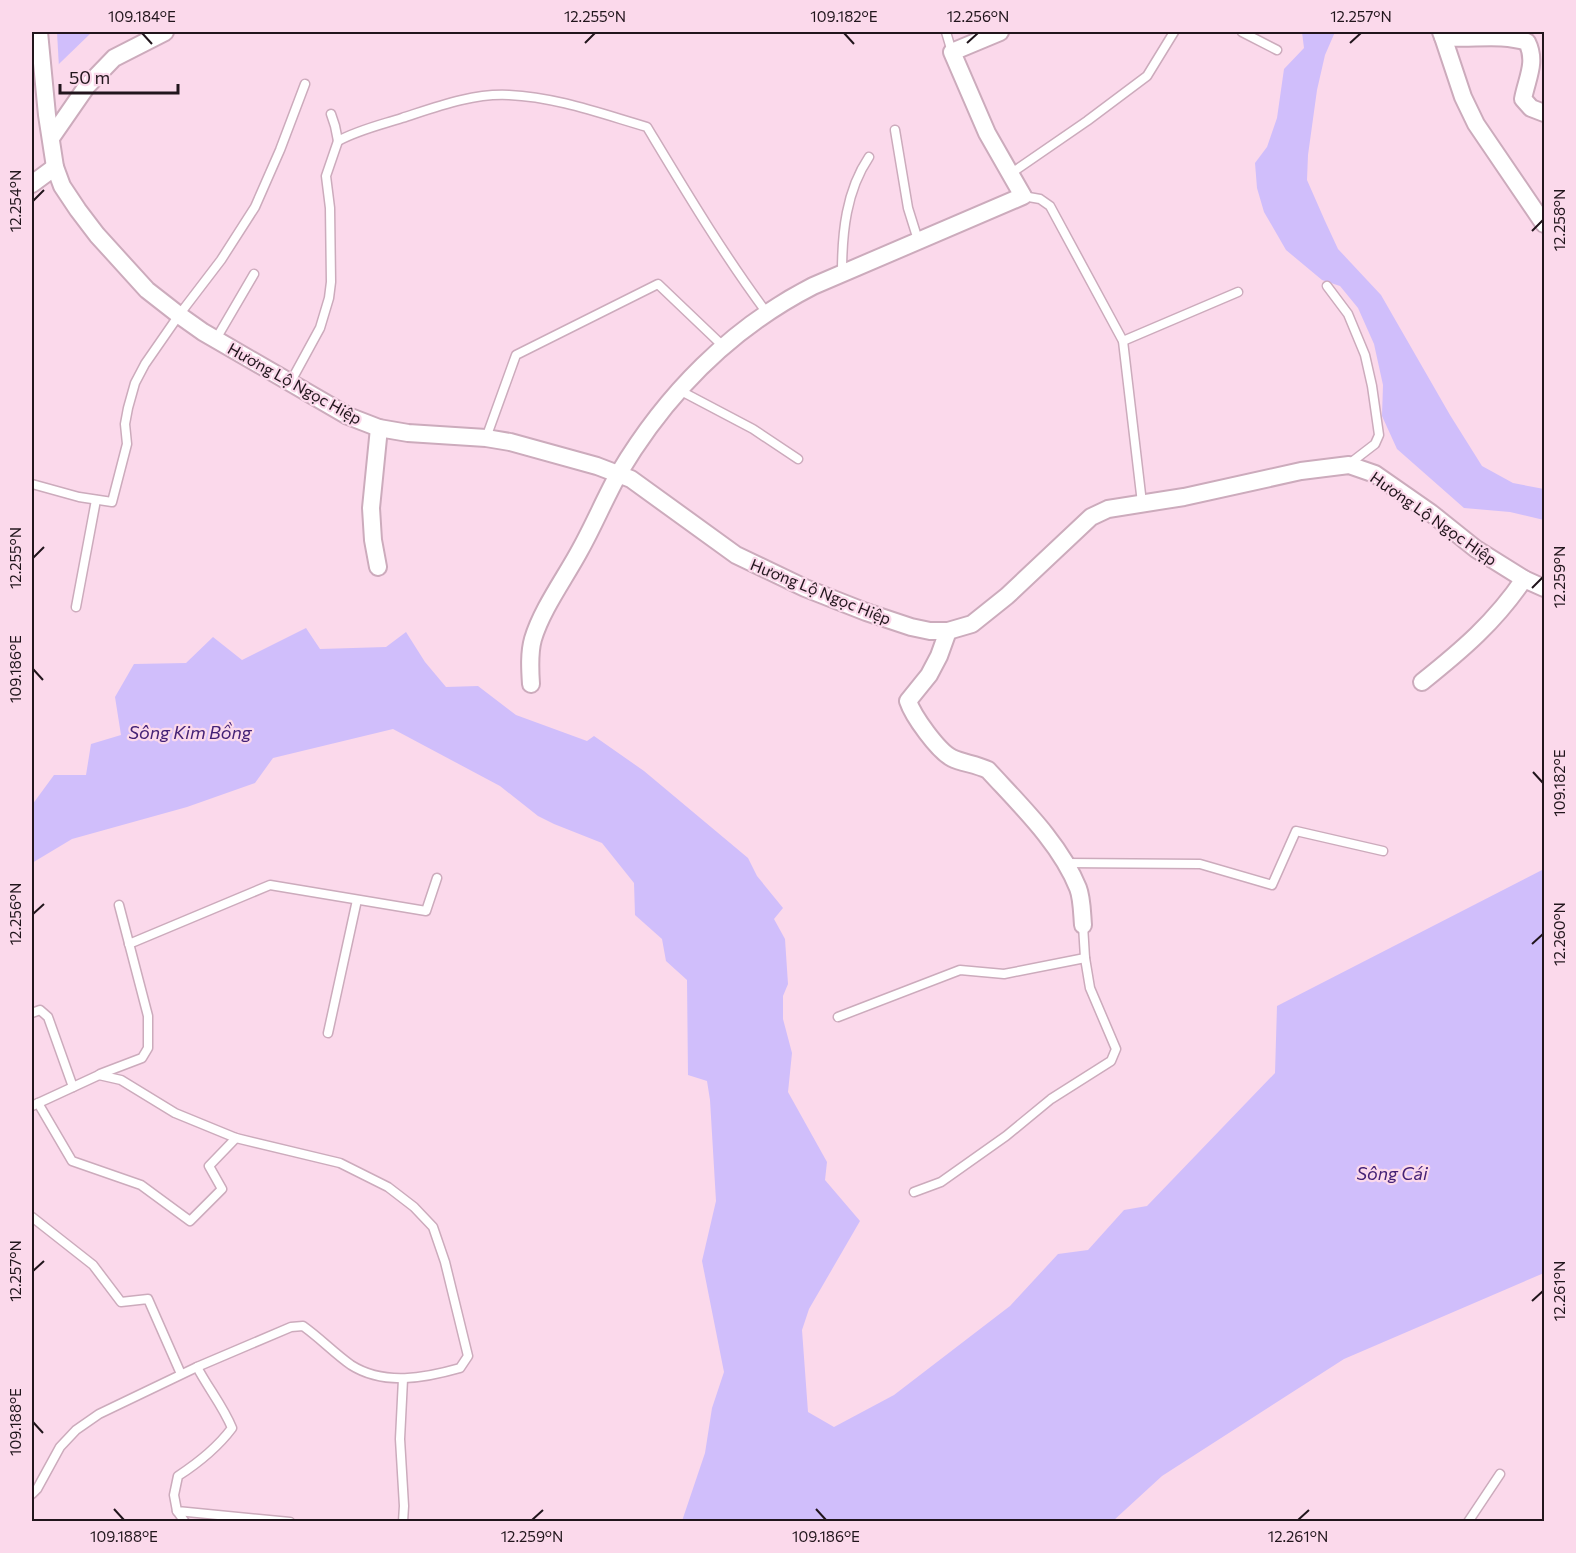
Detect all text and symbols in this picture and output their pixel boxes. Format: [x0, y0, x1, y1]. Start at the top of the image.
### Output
text: 109.184°E [108, 7, 176, 25]
text: 12.255°N [564, 7, 626, 25]
text: 109.182°E [810, 7, 878, 25]
text: 12.256°N [947, 7, 1009, 25]
text: 12.257°N [1330, 7, 1392, 25]
scale bar [60, 57, 178, 95]
text: 50 m [69, 66, 110, 88]
text: 12.254°N [6, 170, 24, 232]
text: 12.258°N [1550, 189, 1568, 251]
street label: Hương Lộ Ngọc Hiệp [225, 338, 365, 428]
street label: Hương Lộ Ngọc Hiệp [1367, 467, 1501, 569]
text: 12.255°N [6, 527, 24, 589]
text: 12.259°N [1550, 546, 1568, 608]
street label: Hương Lộ Ngọc Hiệp [748, 554, 894, 628]
text: 109.186°E [6, 635, 24, 703]
water label: Sông Kim Bồng [128, 721, 253, 743]
text: 109.182°E [1550, 749, 1568, 817]
text: 12.256°N [6, 883, 24, 945]
text: 12.260°N [1550, 902, 1568, 966]
water label: Sông Cái [1356, 1162, 1429, 1184]
text: 12.257°N [6, 1240, 24, 1302]
text: 12.261°N [1550, 1261, 1568, 1321]
text: 109.188°E [6, 1388, 24, 1456]
text: 109.188°E [90, 1527, 158, 1545]
text: 12.259°N [501, 1527, 563, 1545]
text: 109.186°E [792, 1527, 860, 1545]
text: 12.261°N [1268, 1527, 1328, 1545]

